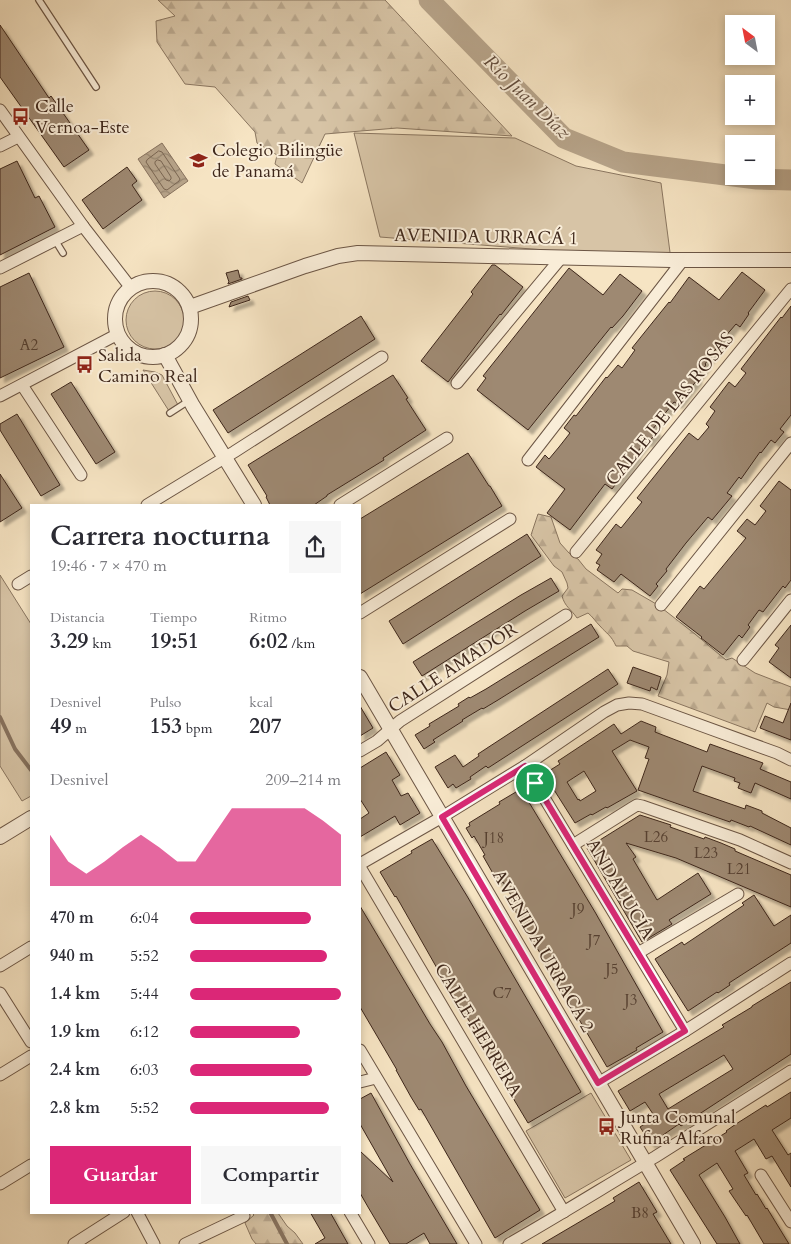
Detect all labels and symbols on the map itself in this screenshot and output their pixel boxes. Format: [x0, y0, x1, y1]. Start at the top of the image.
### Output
north arrow [725, 15, 775, 65]
water label: Río Juan Díaz [478, 49, 577, 145]
place label: Calle Vernoa-Este [35, 94, 130, 140]
bus stop icon: Calle Vernoa-Este [11, 106, 31, 126]
place label: Colegio Bilingüe de Panamá [212, 138, 343, 184]
school or university icon: Colegio Bilingüe de Panamá [188, 150, 208, 170]
street label: AVENIDA URRACÁ 1 [394, 223, 578, 251]
street label: CALLE DE LAS ROSAS [600, 327, 740, 491]
house number: A2 [20, 335, 38, 355]
place label: Salida Camino Real [98, 343, 198, 389]
bus stop icon: Salida Camino Real [74, 355, 94, 375]
street label: CALLE AMADOR [383, 617, 523, 719]
pin [514, 762, 556, 804]
house number: L26 [644, 827, 669, 847]
house number: J18 [482, 828, 504, 848]
street label: ANDALUCÍA [580, 834, 660, 944]
house number: L23 [694, 843, 718, 863]
house number: L21 [727, 859, 751, 879]
street label: AVENIDA URRACÁ 2 [486, 865, 600, 1037]
house number: J9 [570, 899, 585, 919]
house number: J7 [586, 930, 601, 950]
street label: CALLE HERRERA [428, 959, 528, 1102]
house number: J5 [604, 959, 618, 979]
house number: C7 [492, 983, 512, 1003]
house number: J3 [623, 990, 637, 1010]
place label: Junta Comunal Rufina Alfaro [617, 1105, 736, 1151]
bus stop icon: Junta Comunal Rufina Alfaro [596, 1117, 616, 1137]
house number: B8 [631, 1203, 649, 1223]

